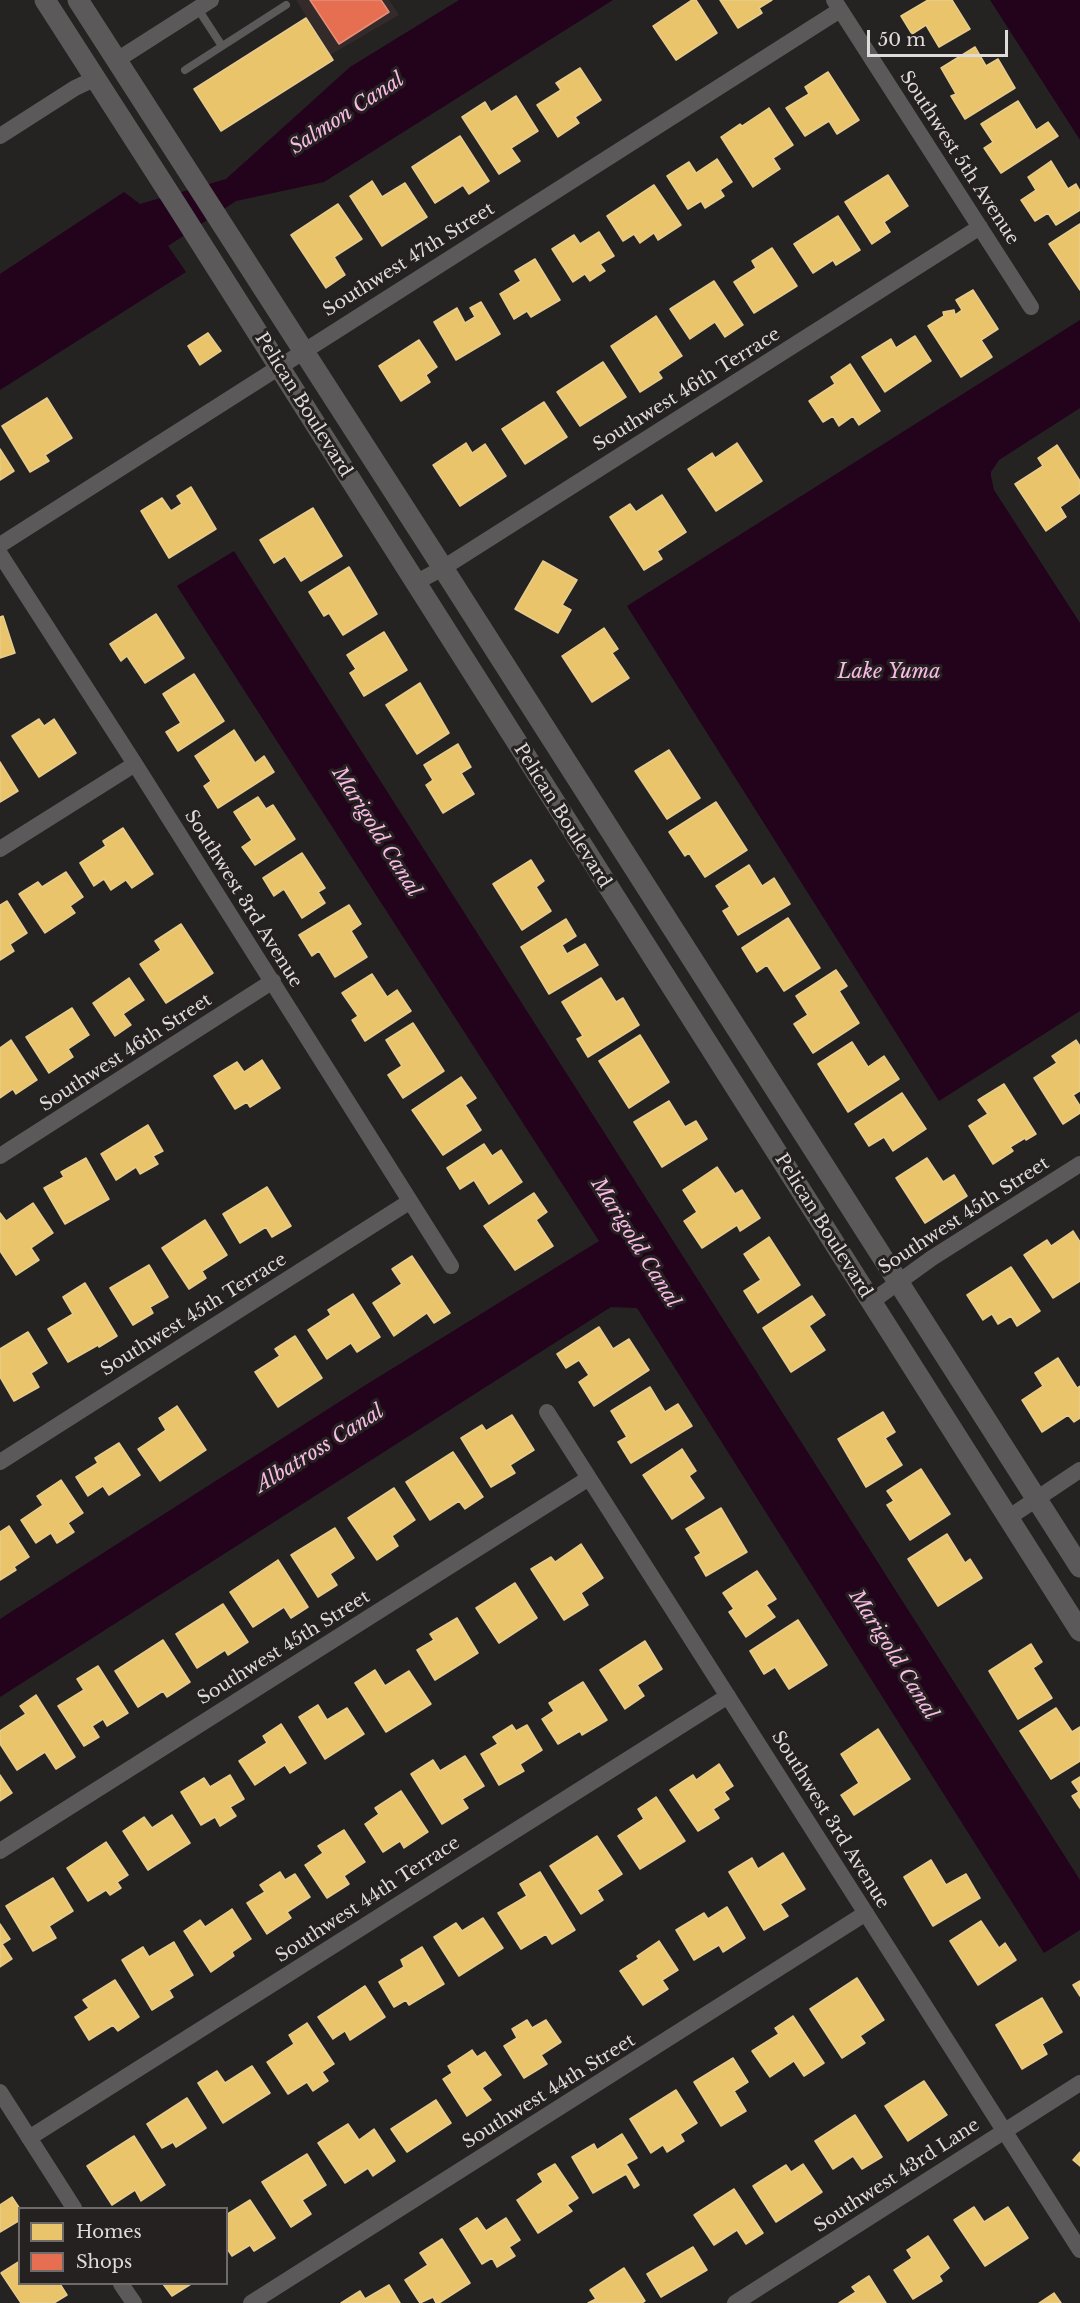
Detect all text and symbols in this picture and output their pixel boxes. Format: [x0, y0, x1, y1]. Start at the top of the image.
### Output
scale bar [870, 18, 1011, 56]
text: 50 m [878, 29, 926, 51]
street label: Southwest 5th Avenue [895, 67, 1023, 249]
water label: Salmon Canal [285, 68, 409, 160]
street label: Southwest 47th Street [319, 198, 499, 322]
street label: Southwest 46th Terrace [590, 324, 784, 456]
street label: Pelican Boulevard [250, 329, 356, 481]
water label: Lake Yuma [837, 660, 941, 684]
street label: Pelican Boulevard [509, 740, 615, 892]
water label: Marigold Canal [326, 763, 426, 901]
street label: Southwest 3rd Avenue [179, 806, 307, 992]
street label: Southwest 46th Street [36, 989, 216, 1117]
street label: Pelican Boulevard [770, 1150, 876, 1302]
street label: Southwest 45th Street [875, 1153, 1053, 1279]
water label: Marigold Canal [585, 1174, 685, 1312]
street label: Southwest 45th Terrace [97, 1249, 291, 1381]
water label: Albatross Canal [252, 1400, 388, 1498]
street label: Southwest 45th Street [194, 1586, 374, 1710]
water label: Marigold Canal [843, 1586, 943, 1724]
street label: Southwest 3rd Avenue [766, 1727, 894, 1913]
street label: Southwest 44th Terrace [272, 1832, 464, 1968]
street label: Southwest 44th Street [459, 2030, 639, 2154]
street label: Southwest 43rd Lane [810, 2114, 984, 2238]
legend [18, 2207, 228, 2285]
text: Homes [76, 2221, 142, 2243]
text: Shops [76, 2251, 132, 2273]

